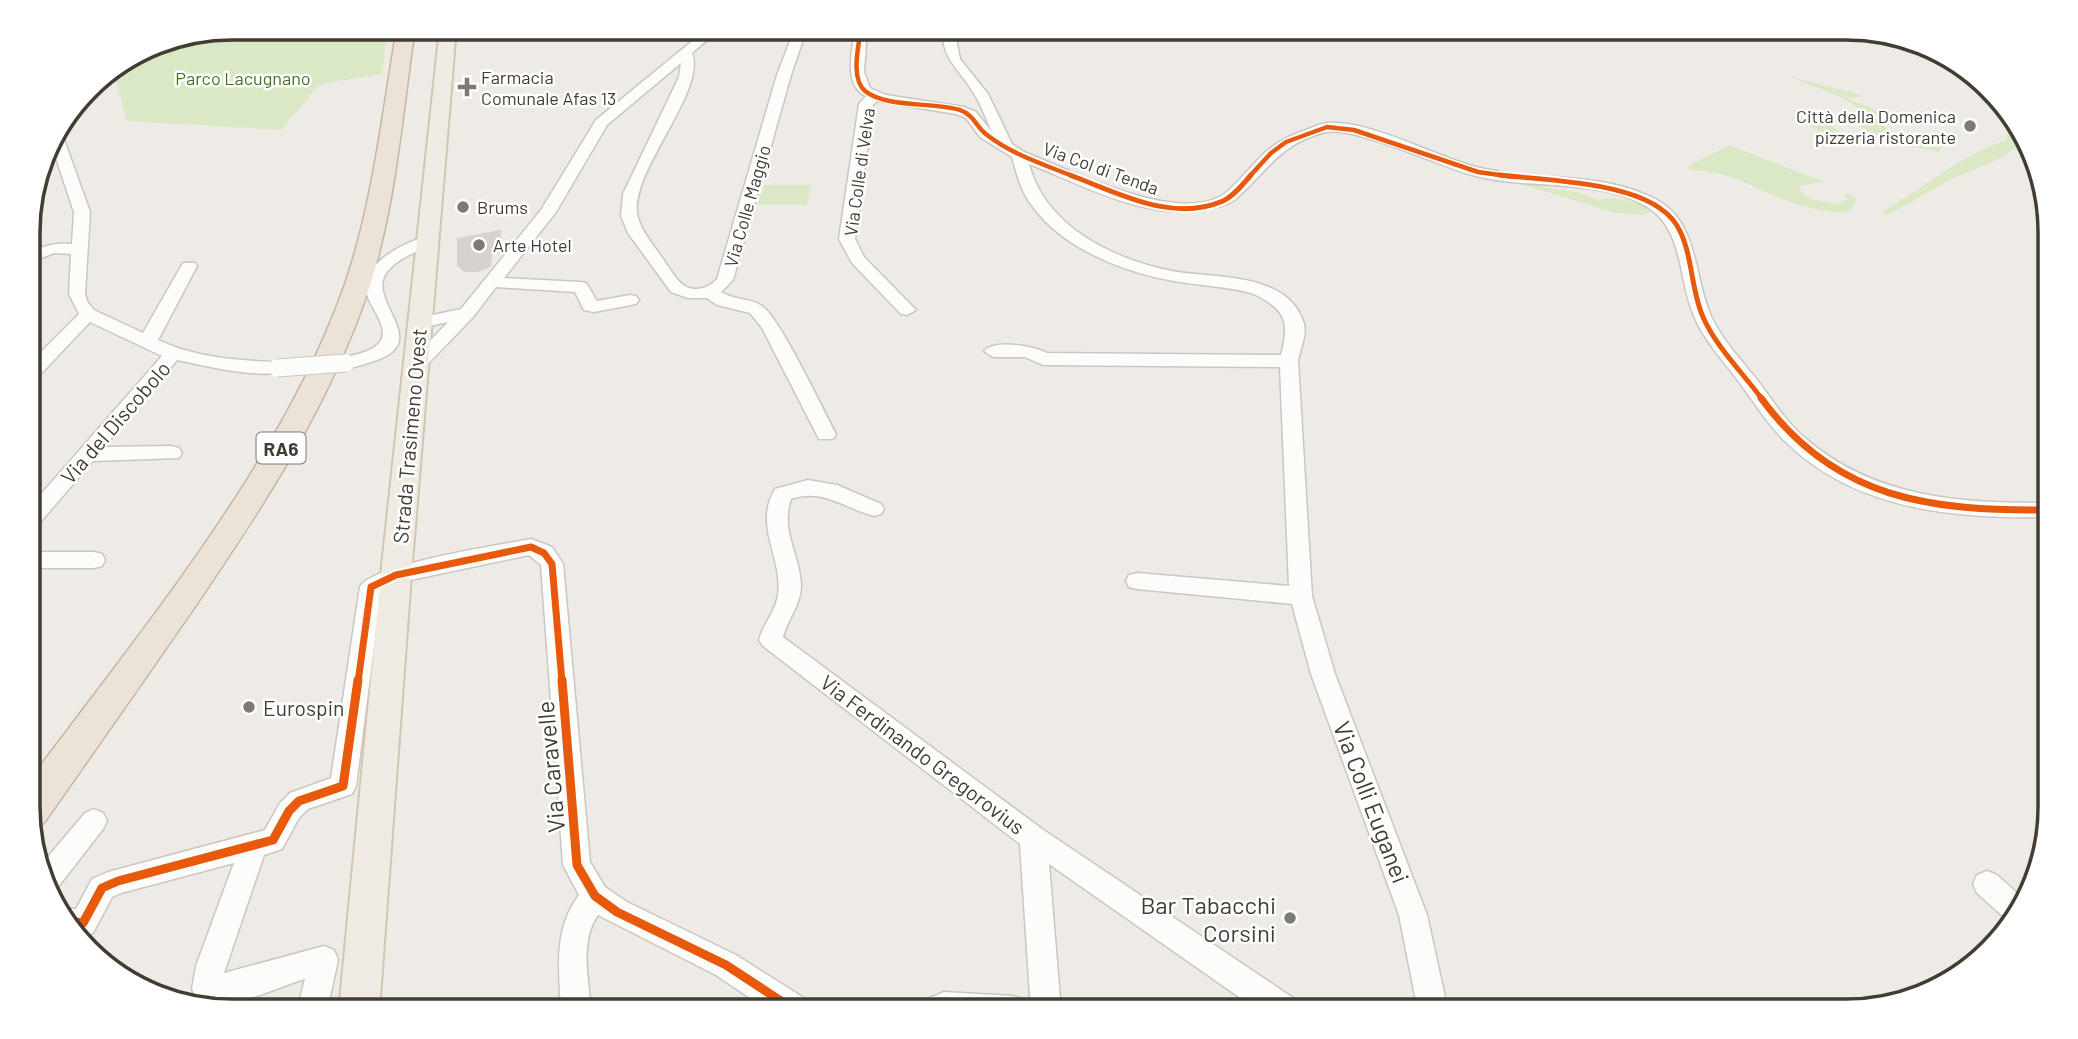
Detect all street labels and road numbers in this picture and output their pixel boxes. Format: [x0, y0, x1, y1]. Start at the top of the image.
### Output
street label: Via Colle di Velva [839, 106, 879, 238]
street label: Via Col di Tenda [1040, 137, 1162, 199]
street label: Via Colle Maggio [719, 142, 775, 270]
street label: Strada Trasimeno Ovest [387, 327, 431, 545]
street label: Via del Discobolo [55, 356, 175, 488]
road number: RA6 [256, 432, 306, 463]
street label: Via Ferdinando Gregorovius [816, 669, 1030, 839]
street label: Via Caravelle [530, 700, 570, 834]
street label: Via Colli Euganei [1328, 717, 1416, 887]

